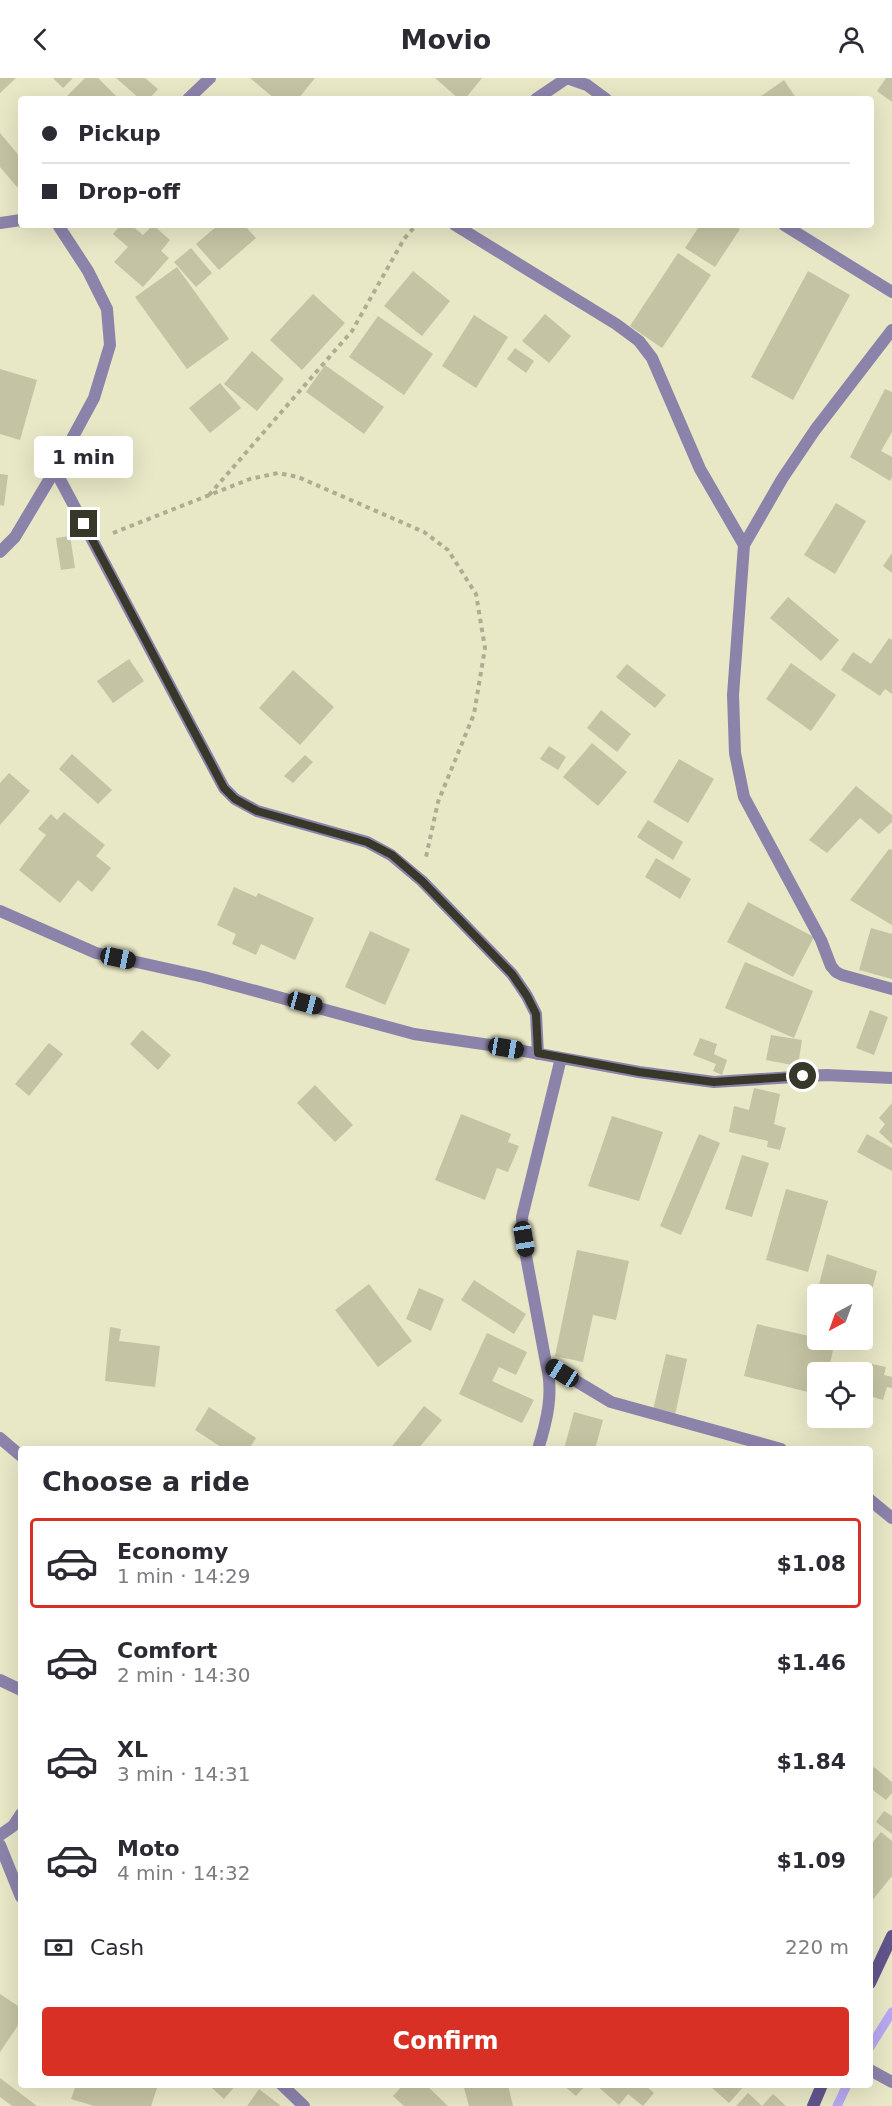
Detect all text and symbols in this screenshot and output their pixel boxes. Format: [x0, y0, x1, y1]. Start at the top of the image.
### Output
icon: back [24, 23, 57, 56]
icon: person [835, 23, 868, 56]
text: Movio [401, 24, 491, 55]
text: Pickup [78, 121, 161, 146]
text: Drop-off [78, 179, 180, 204]
callout: 1 min [34, 437, 134, 479]
text: 1 min [52, 445, 115, 469]
route end [70, 510, 97, 537]
car [99, 945, 137, 971]
car [285, 990, 325, 1016]
car [487, 1036, 525, 1060]
route start [789, 1062, 816, 1089]
car [512, 1220, 536, 1258]
north arrow [807, 1284, 873, 1350]
map controls [807, 1284, 873, 1428]
car [542, 1356, 582, 1390]
button: locate [807, 1362, 873, 1428]
text: Choose a ride [42, 1466, 250, 1497]
icon: car [45, 1536, 99, 1590]
text: Economy [117, 1539, 228, 1564]
text: $1.08 [776, 1551, 846, 1576]
text: 1 min · 14:29 [117, 1564, 251, 1588]
icon: car [45, 1635, 99, 1689]
text: Comfort [117, 1638, 217, 1663]
text: $1.46 [776, 1650, 846, 1675]
text: 2 min · 14:30 [117, 1663, 251, 1687]
icon: car [45, 1734, 99, 1788]
text: XL [117, 1737, 148, 1762]
text: $1.84 [776, 1749, 846, 1774]
text: 3 min · 14:31 [117, 1762, 251, 1786]
icon: car [45, 1833, 99, 1887]
text: Moto [117, 1836, 180, 1861]
text: $1.09 [776, 1848, 846, 1873]
text: 4 min · 14:32 [117, 1861, 251, 1885]
icon: cash [42, 1931, 75, 1964]
text: Cash [90, 1935, 144, 1960]
text: 220 m [785, 1935, 849, 1959]
button: Confirm [42, 2007, 849, 2076]

